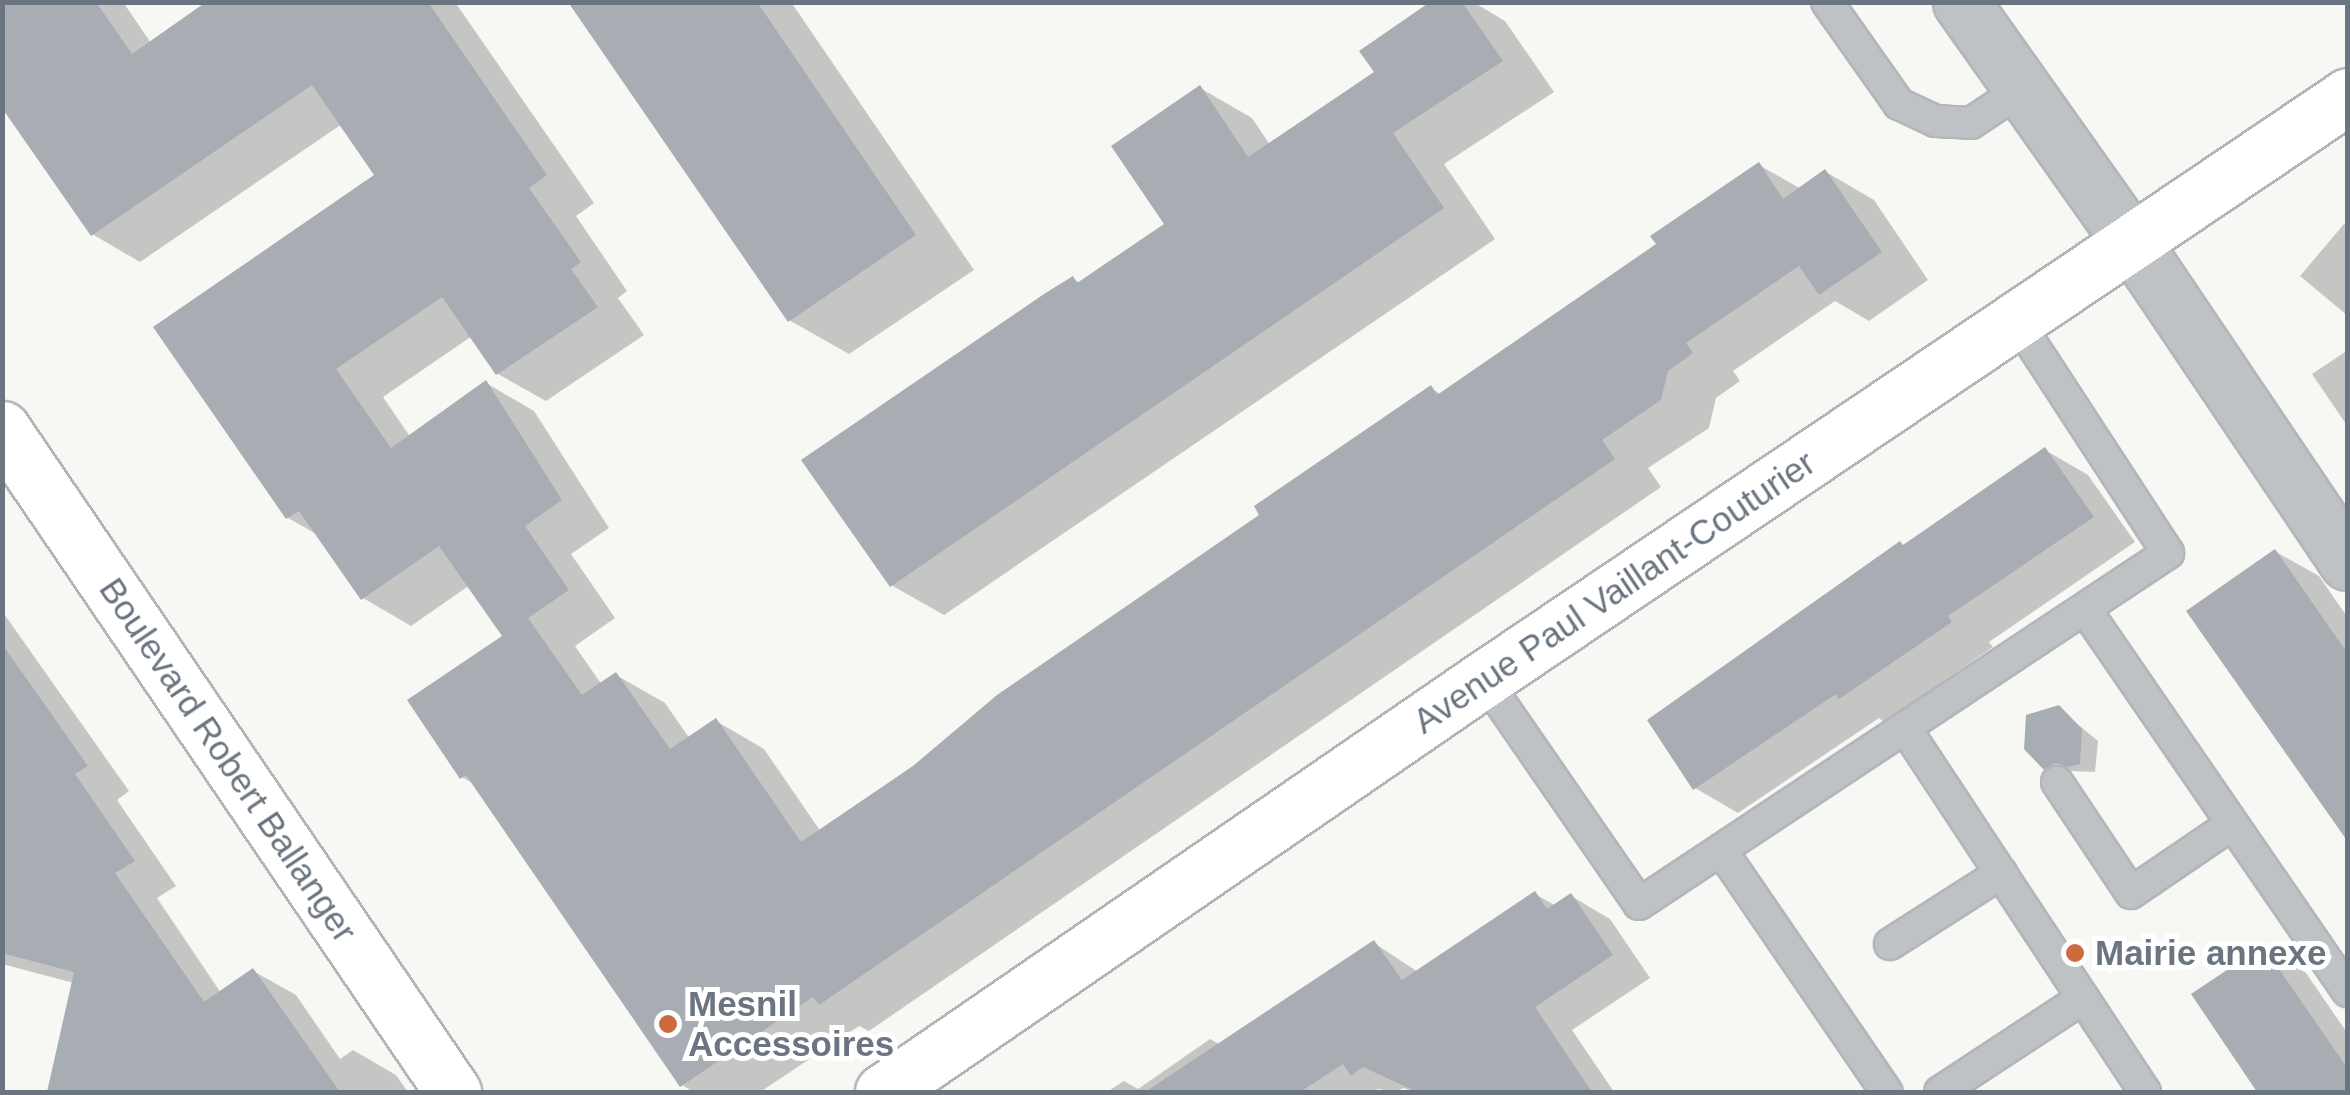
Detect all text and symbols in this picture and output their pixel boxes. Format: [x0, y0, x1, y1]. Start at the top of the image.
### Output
street label: Avenue Paul Vaillant-Couturier [1405, 442, 1823, 742]
street label: Boulevard Robert Ballanger [90, 570, 366, 950]
place label: Mairie annexe [2095, 932, 2326, 974]
marker: Mairie annexe [2064, 942, 2086, 964]
place label: Mesnil Accessoires [688, 983, 894, 1065]
marker: Mesnil Accessoires [657, 1013, 679, 1035]

